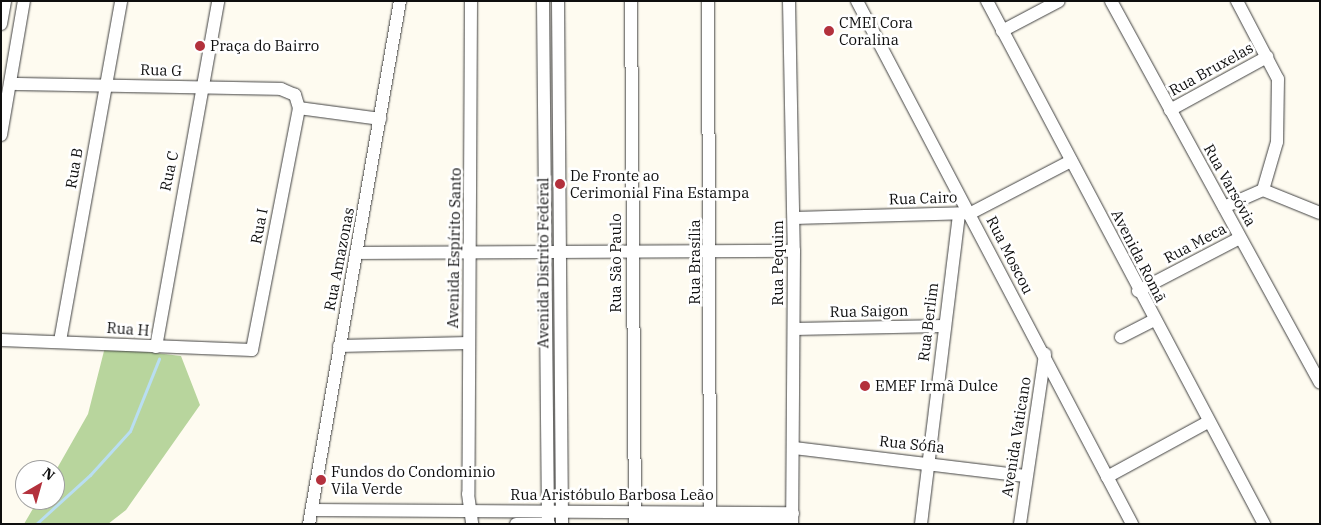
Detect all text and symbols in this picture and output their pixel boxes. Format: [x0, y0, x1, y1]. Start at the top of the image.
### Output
place label: CMEI Cora Coralina [839, 13, 913, 48]
marker: CMEI Cora Coralina [823, 25, 835, 37]
place label: Praça do Bairro [210, 37, 319, 55]
street label: Rua Bruxelas [1166, 38, 1256, 100]
marker: Praça do Bairro [194, 40, 206, 52]
street label: Rua G [140, 60, 182, 80]
street label: Rua Varsóvia [1200, 141, 1260, 229]
street label: Rua B [62, 146, 86, 190]
street label: Rua C [156, 149, 182, 193]
place label: De Fronte ao Cerimonial Fina Estampa [570, 166, 749, 201]
street label: Avenida Espírito Santo [444, 167, 464, 329]
street label: Avenida Distrito Federal [534, 178, 552, 348]
marker: De Fronte ao Cerimonial Fina Estampa [554, 178, 566, 190]
street label: Rua Cairo [888, 188, 958, 208]
street label: Rua Amazonas [320, 206, 358, 312]
street label: Rua I [247, 207, 271, 245]
street label: Avenida Romã [1108, 207, 1170, 305]
street label: Rua São Paulo [607, 213, 625, 313]
street label: Rua Moscou [983, 213, 1037, 297]
street label: Rua Brasília [686, 219, 704, 305]
street label: Rua Meca [1161, 219, 1229, 267]
street label: Rua Pequim [769, 220, 787, 306]
street label: Rua Berlim [914, 282, 942, 362]
street label: Rua Saigon [829, 301, 909, 321]
street label: Rua H [106, 319, 150, 339]
street label: Avenida Vaticano [998, 375, 1034, 499]
place label: EMEF Irmã Dulce [875, 377, 998, 395]
marker: EMEF Irmã Dulce [859, 380, 871, 392]
street label: Rua Sófia [878, 432, 946, 456]
north arrow [15, 460, 65, 510]
place label: Fundos do Condominio Vila Verde [331, 462, 495, 497]
text: N [39, 463, 59, 484]
marker: Fundos do Condominio Vila Verde [315, 474, 327, 486]
street label: Rua Aristóbulo Barbosa Leão [510, 486, 714, 504]

